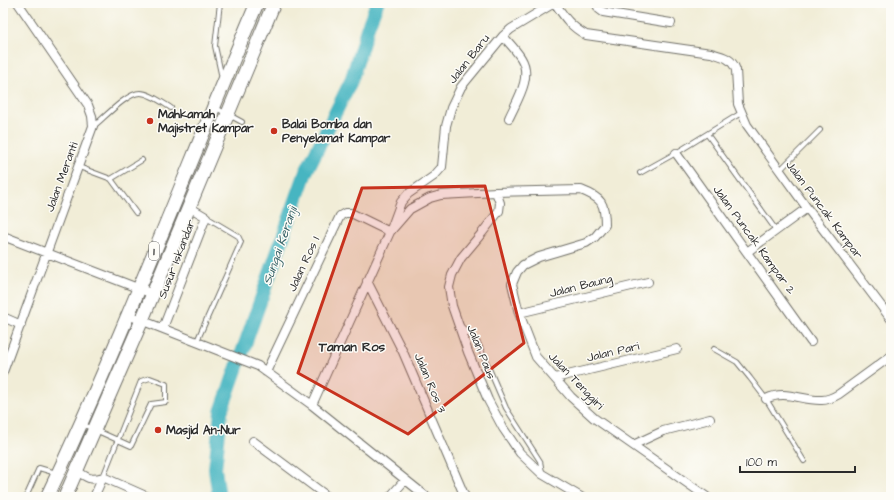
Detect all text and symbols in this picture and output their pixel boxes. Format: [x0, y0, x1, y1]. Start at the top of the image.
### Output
street label: Jalan Baru [444, 31, 494, 87]
place label: Mahkamah Majistret Kampar [158, 106, 254, 138]
marker: Mahkamah Majistret Kampar [145, 116, 155, 126]
place label: Balai Bomba dan Penyelamat Kampar [282, 116, 391, 148]
marker: Balai Bomba dan Penyelamat Kampar [269, 126, 279, 136]
street label: Jalan Meranti [42, 140, 83, 214]
street label: Jalan Puncak Kampar [781, 157, 867, 263]
street label: Jalan Puncak Kampar 2 [709, 182, 799, 298]
water label: Sungai Keranji [258, 203, 303, 288]
street label: Susur Iskandar [154, 217, 200, 301]
street label: Jalan Ros 1 [284, 233, 324, 294]
road number: 1 [149, 242, 159, 260]
street label: Jalan Baung [548, 270, 614, 303]
street label: Jalan Paus [462, 322, 500, 382]
district label: Taman Ros [318, 338, 386, 356]
street label: Jalan Pari [585, 338, 641, 366]
street label: Jalan Tenggiri [544, 349, 608, 414]
street label: Jalan Ros 3 [410, 350, 450, 416]
place label: Masjid An-Nur [166, 422, 241, 440]
marker: Masjid An-Nur [153, 425, 163, 435]
scale bar [740, 448, 855, 474]
text: 100 m [746, 454, 777, 471]

